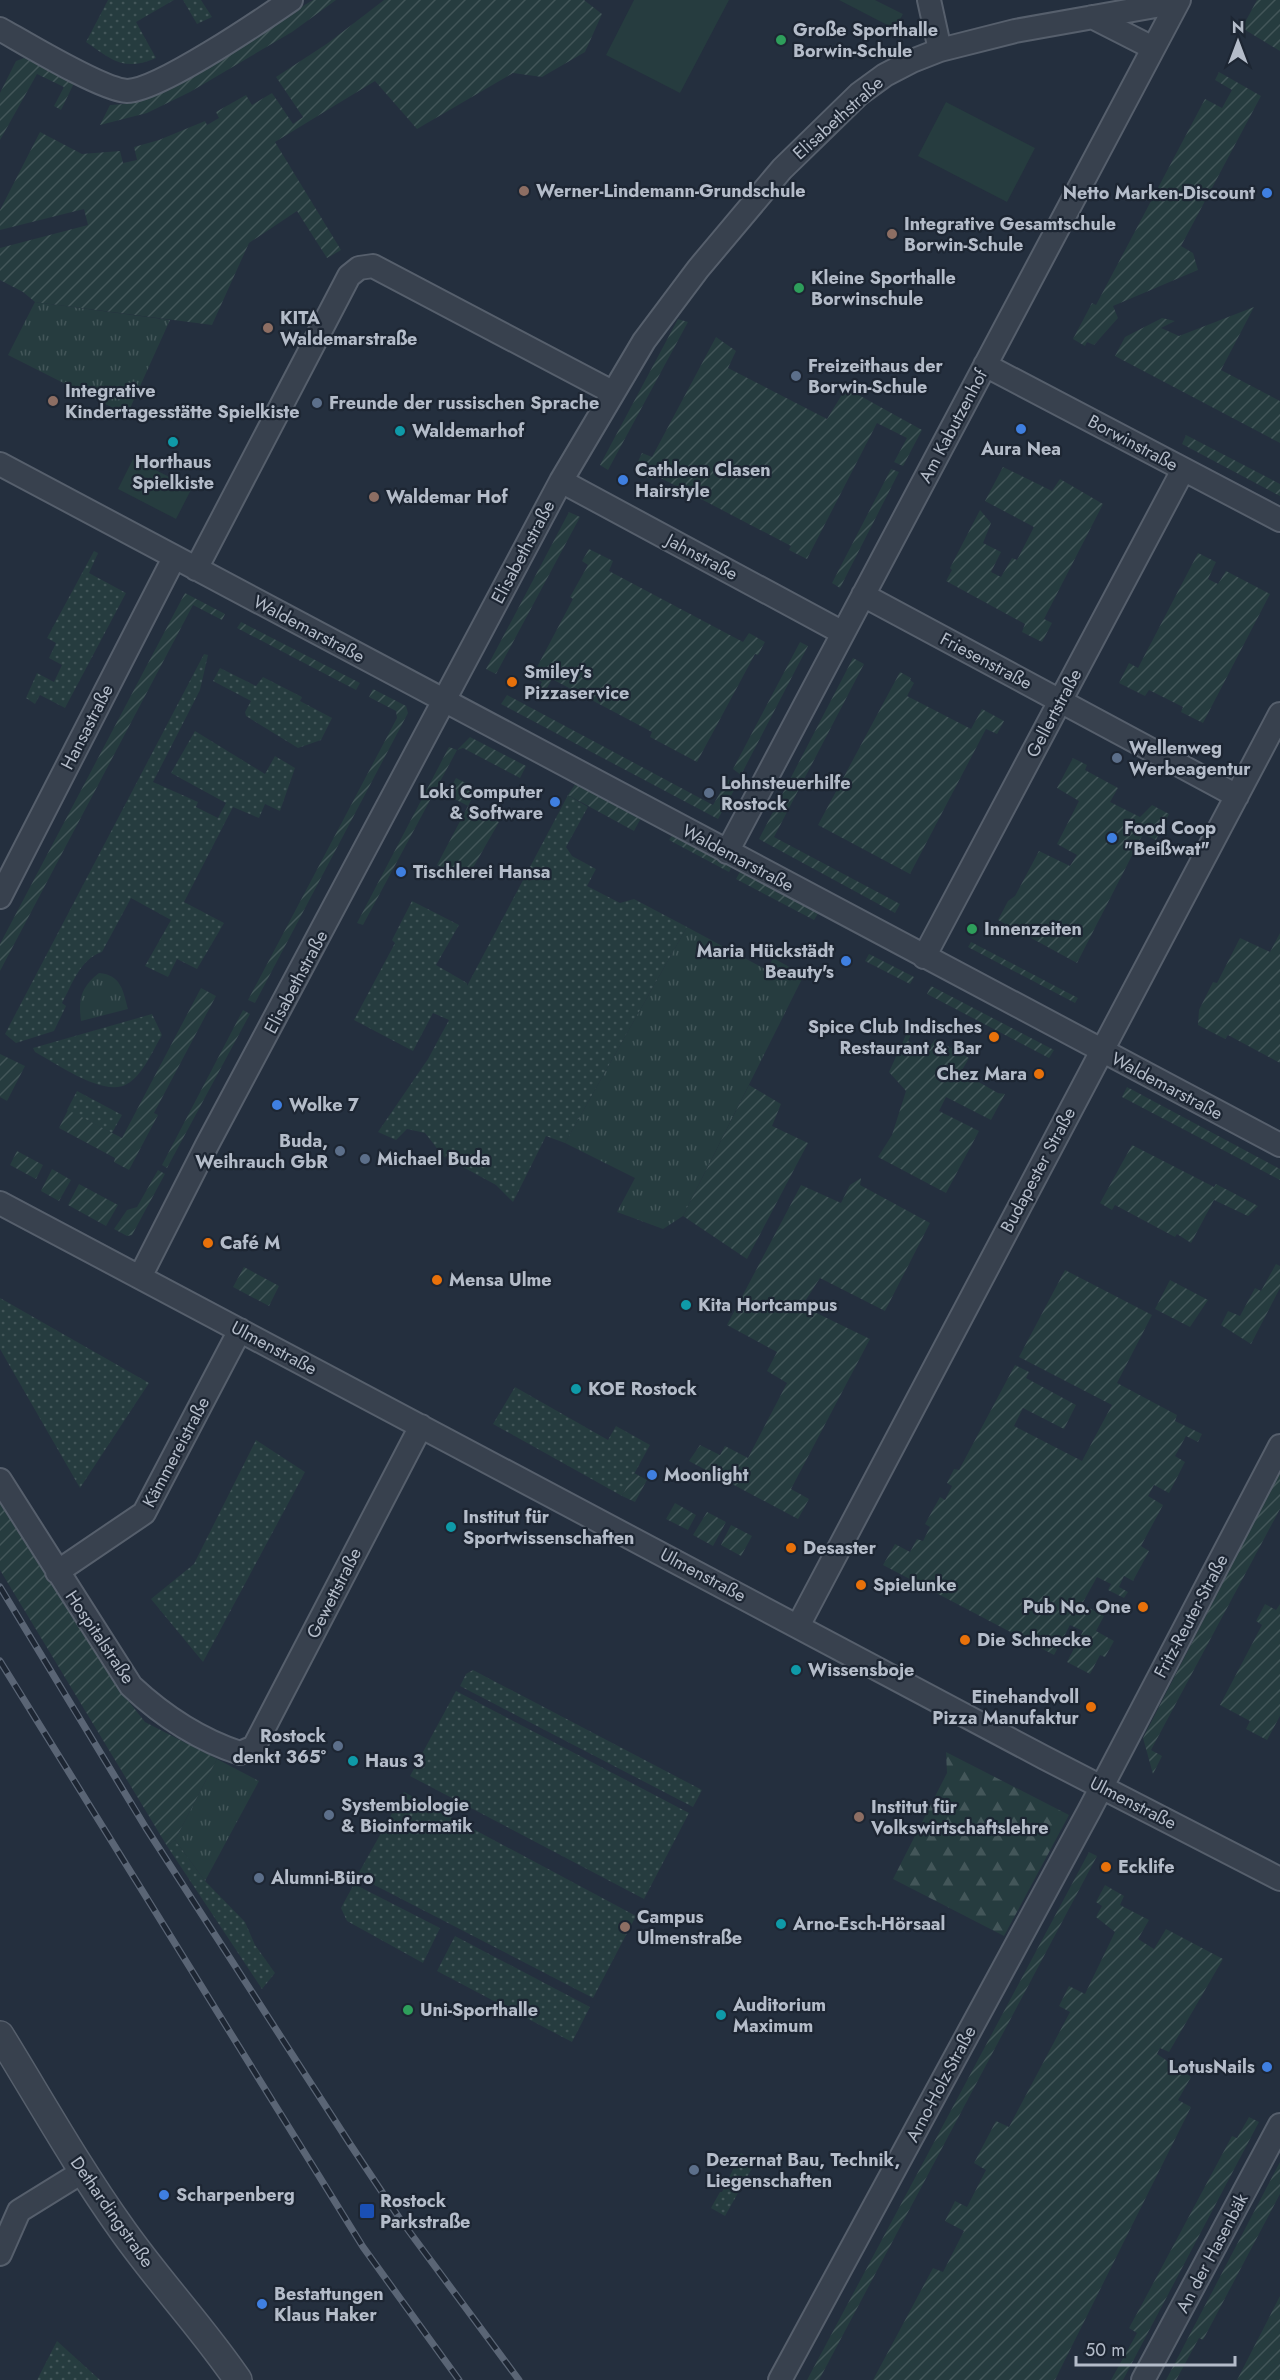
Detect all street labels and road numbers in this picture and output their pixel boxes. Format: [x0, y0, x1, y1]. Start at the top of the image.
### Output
street label: Elisabethstraße [787, 70, 889, 166]
street label: Am Kabutzenhof [912, 364, 994, 487]
street label: Borwinstraße [1083, 408, 1183, 478]
street label: Elisabethstraße [485, 496, 561, 608]
street label: Jahnstraße [660, 526, 742, 587]
street label: Waldemarstraße [249, 589, 369, 669]
street label: Friesenstraße [935, 626, 1037, 696]
street label: Gellertstraße [1020, 664, 1088, 762]
street label: Hansastraße [54, 680, 120, 774]
street label: Waldemarstraße [678, 818, 798, 898]
street label: Elisabethstraße [258, 926, 334, 1038]
street label: Waldemarstraße [1107, 1046, 1227, 1126]
street label: Budapester Straße [994, 1103, 1082, 1237]
street label: Ulmenstraße [226, 1314, 322, 1382]
street label: Kämmereistraße [136, 1392, 216, 1512]
street label: Ulmenstraße [655, 1541, 751, 1609]
street label: Gewettstraße [300, 1543, 368, 1643]
street label: Fritz-Reuter-Straße [1147, 1550, 1235, 1682]
street label: Hospitalstraße [59, 1585, 141, 1689]
street label: Ulmenstraße [1085, 1770, 1181, 1836]
street label: Arno-Holz-Straße [899, 2021, 983, 2147]
street label: Dethardingstraße [64, 2151, 160, 2273]
street label: An der Hasenbäk [1169, 2188, 1255, 2317]

